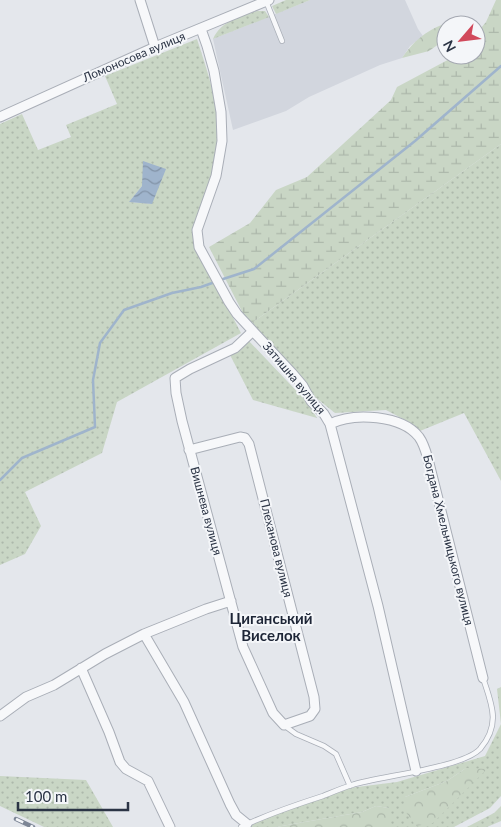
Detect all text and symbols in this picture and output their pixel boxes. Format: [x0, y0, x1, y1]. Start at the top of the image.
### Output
north arrow [436, 15, 486, 65]
street label: Ломоносова вулиця [79, 28, 187, 85]
text: N [439, 38, 459, 55]
street label: Затишна вулиця [260, 338, 329, 417]
street label: Богдана Хмельницького вулиця [420, 453, 477, 627]
street label: Вишнева вулиця [187, 465, 226, 557]
street label: Плеханова вулиця [257, 497, 296, 599]
district label: Циганський Виселок [229, 609, 313, 644]
scale bar [18, 780, 128, 812]
text: 100 m [25, 787, 67, 805]

